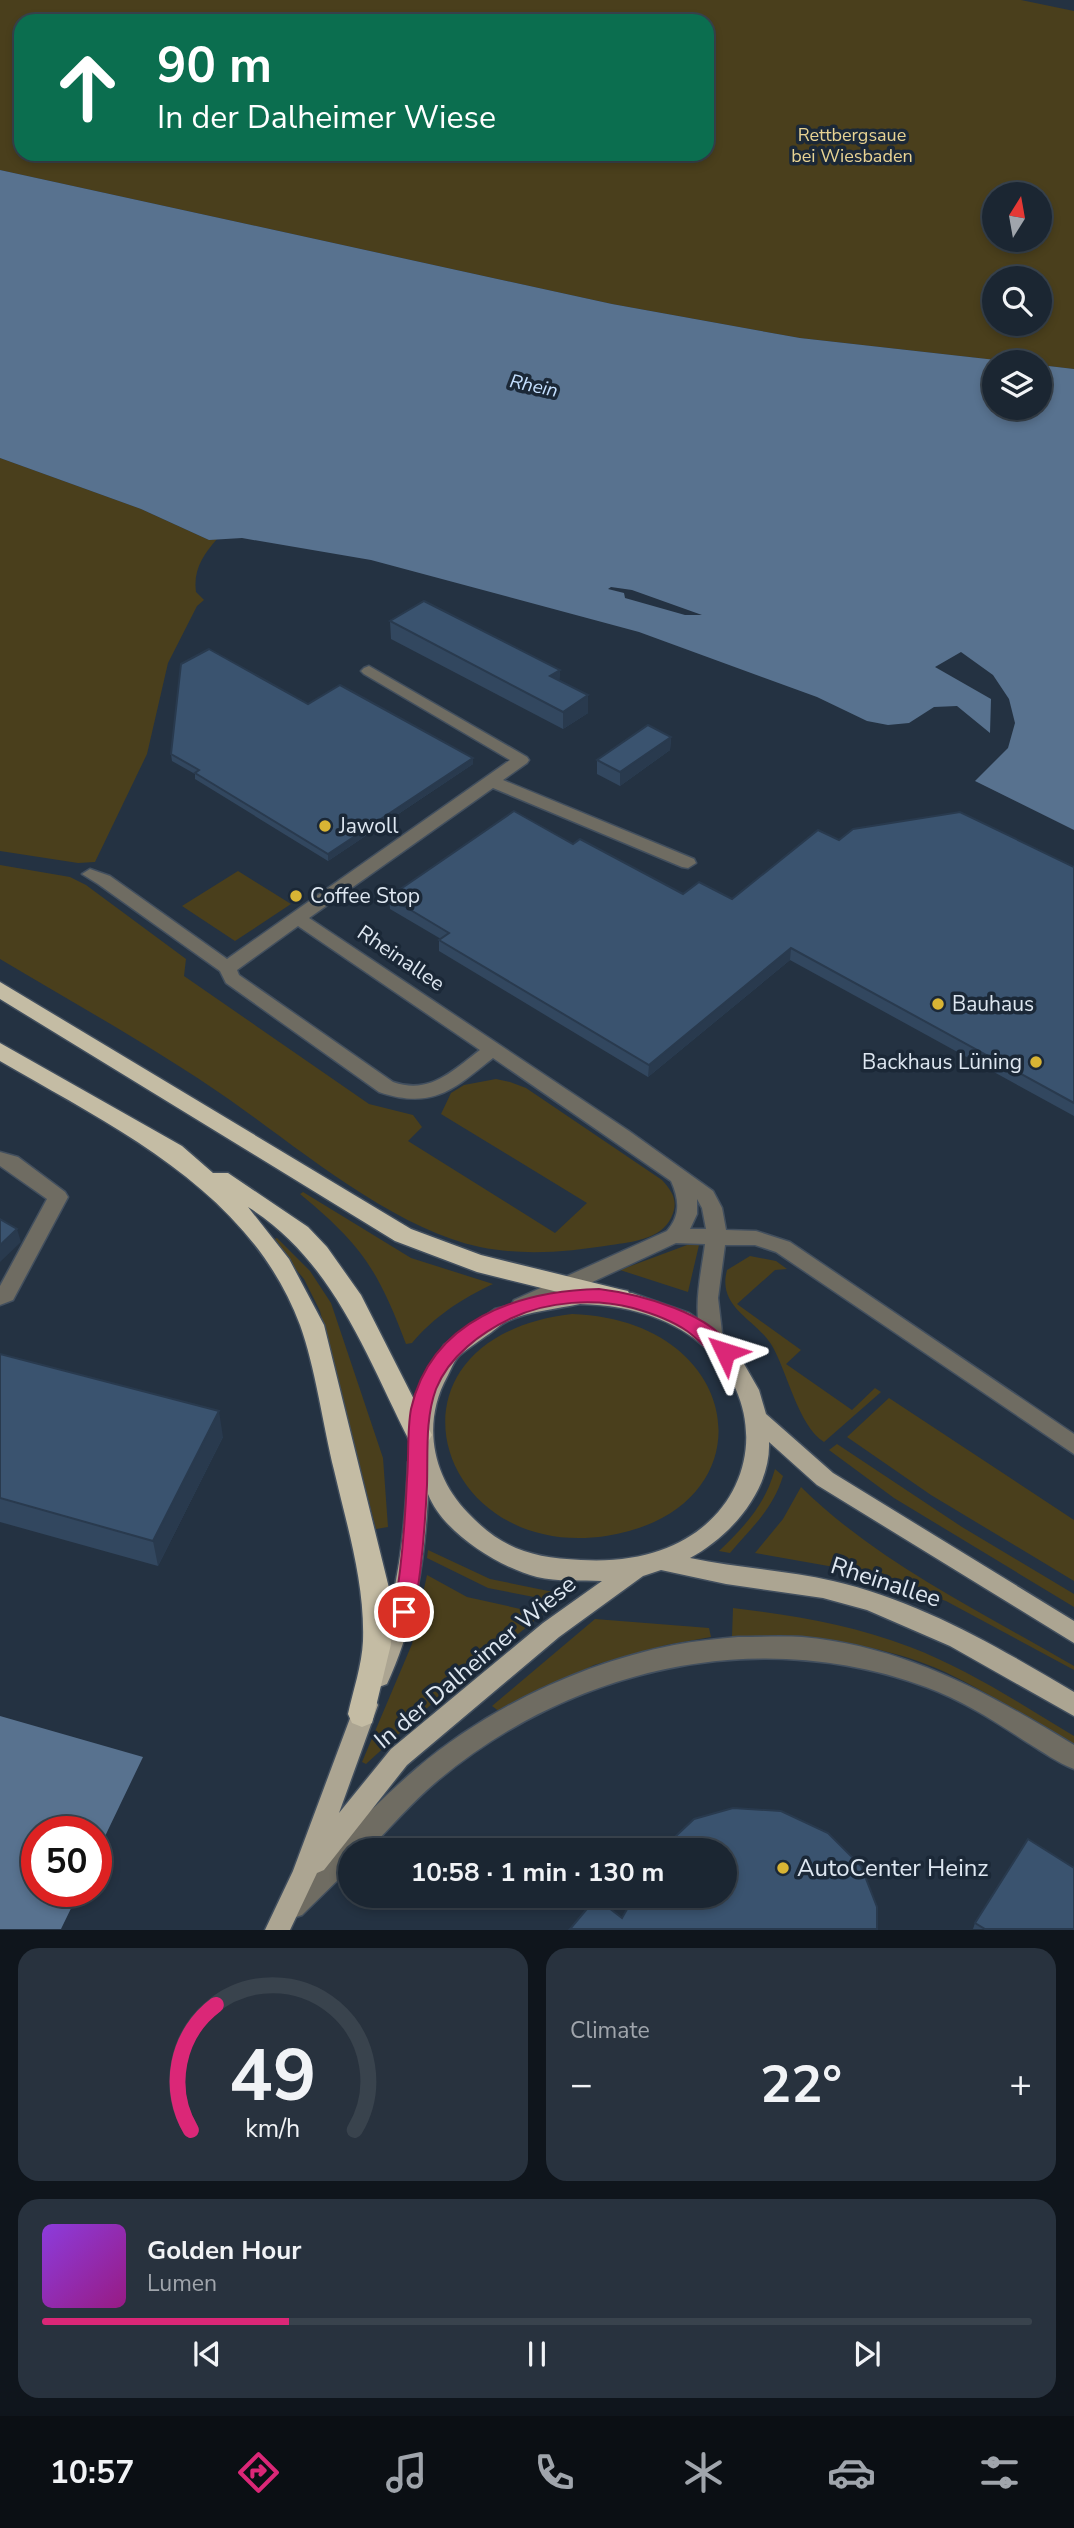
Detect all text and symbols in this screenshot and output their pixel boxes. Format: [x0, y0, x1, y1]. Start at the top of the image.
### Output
text: 90 m [157, 32, 272, 99]
icon: ahead [42, 42, 133, 133]
text: In der Dalheimer Wiese [157, 96, 496, 139]
park label: Rettbergsaue bei Wiesbaden [791, 123, 913, 168]
north arrow [982, 182, 1052, 252]
map controls [982, 182, 1052, 420]
button: search [982, 266, 1052, 336]
button: layers [982, 350, 1052, 420]
water label: Rhein [507, 368, 560, 404]
place label: Jawoll [338, 812, 399, 840]
marker: Jawoll [317, 818, 333, 834]
place label: Coffee Stop [310, 882, 420, 910]
marker: Coffee Stop [288, 888, 304, 904]
street label: Rheinallee [352, 919, 450, 997]
place label: Bauhaus [952, 990, 1034, 1018]
marker: Bauhaus [930, 996, 946, 1012]
place label: Backhaus Lüning [862, 1048, 1022, 1076]
marker: Backhaus Lüning [1028, 1054, 1044, 1070]
position arrow [688, 1315, 762, 1389]
street label: Rheinallee [827, 1549, 945, 1615]
street label: In der Dalheimer Wiese [367, 1568, 583, 1756]
pin [374, 1582, 434, 1642]
icon: arrive [385, 1593, 423, 1631]
speed limit sign: 50 [21, 1816, 112, 1907]
place label: AutoCenter Heinz [797, 1852, 988, 1884]
text: 10:58 · 1 min · 130 m [411, 1855, 664, 1890]
marker: AutoCenter Heinz [775, 1860, 791, 1876]
text: Climate [570, 2015, 650, 2046]
text: 49 [229, 2027, 317, 2127]
text: 22° [760, 2049, 842, 2120]
text: − [570, 2059, 593, 2110]
text: + [1009, 2059, 1032, 2110]
text: km/h [245, 2112, 301, 2146]
text: Golden Hour [147, 2233, 302, 2268]
text: Lumen [147, 2268, 217, 2299]
icon: previous [188, 2335, 226, 2373]
icon: pause [518, 2335, 556, 2373]
icon: next [848, 2335, 886, 2373]
icon: directions [234, 2448, 283, 2497]
icon: music [382, 2448, 431, 2497]
icon: phone [530, 2448, 579, 2497]
icon: climate [679, 2448, 728, 2497]
icon: car [827, 2448, 876, 2497]
icon: filters [975, 2448, 1024, 2497]
text: 10:57 [50, 2451, 134, 2494]

